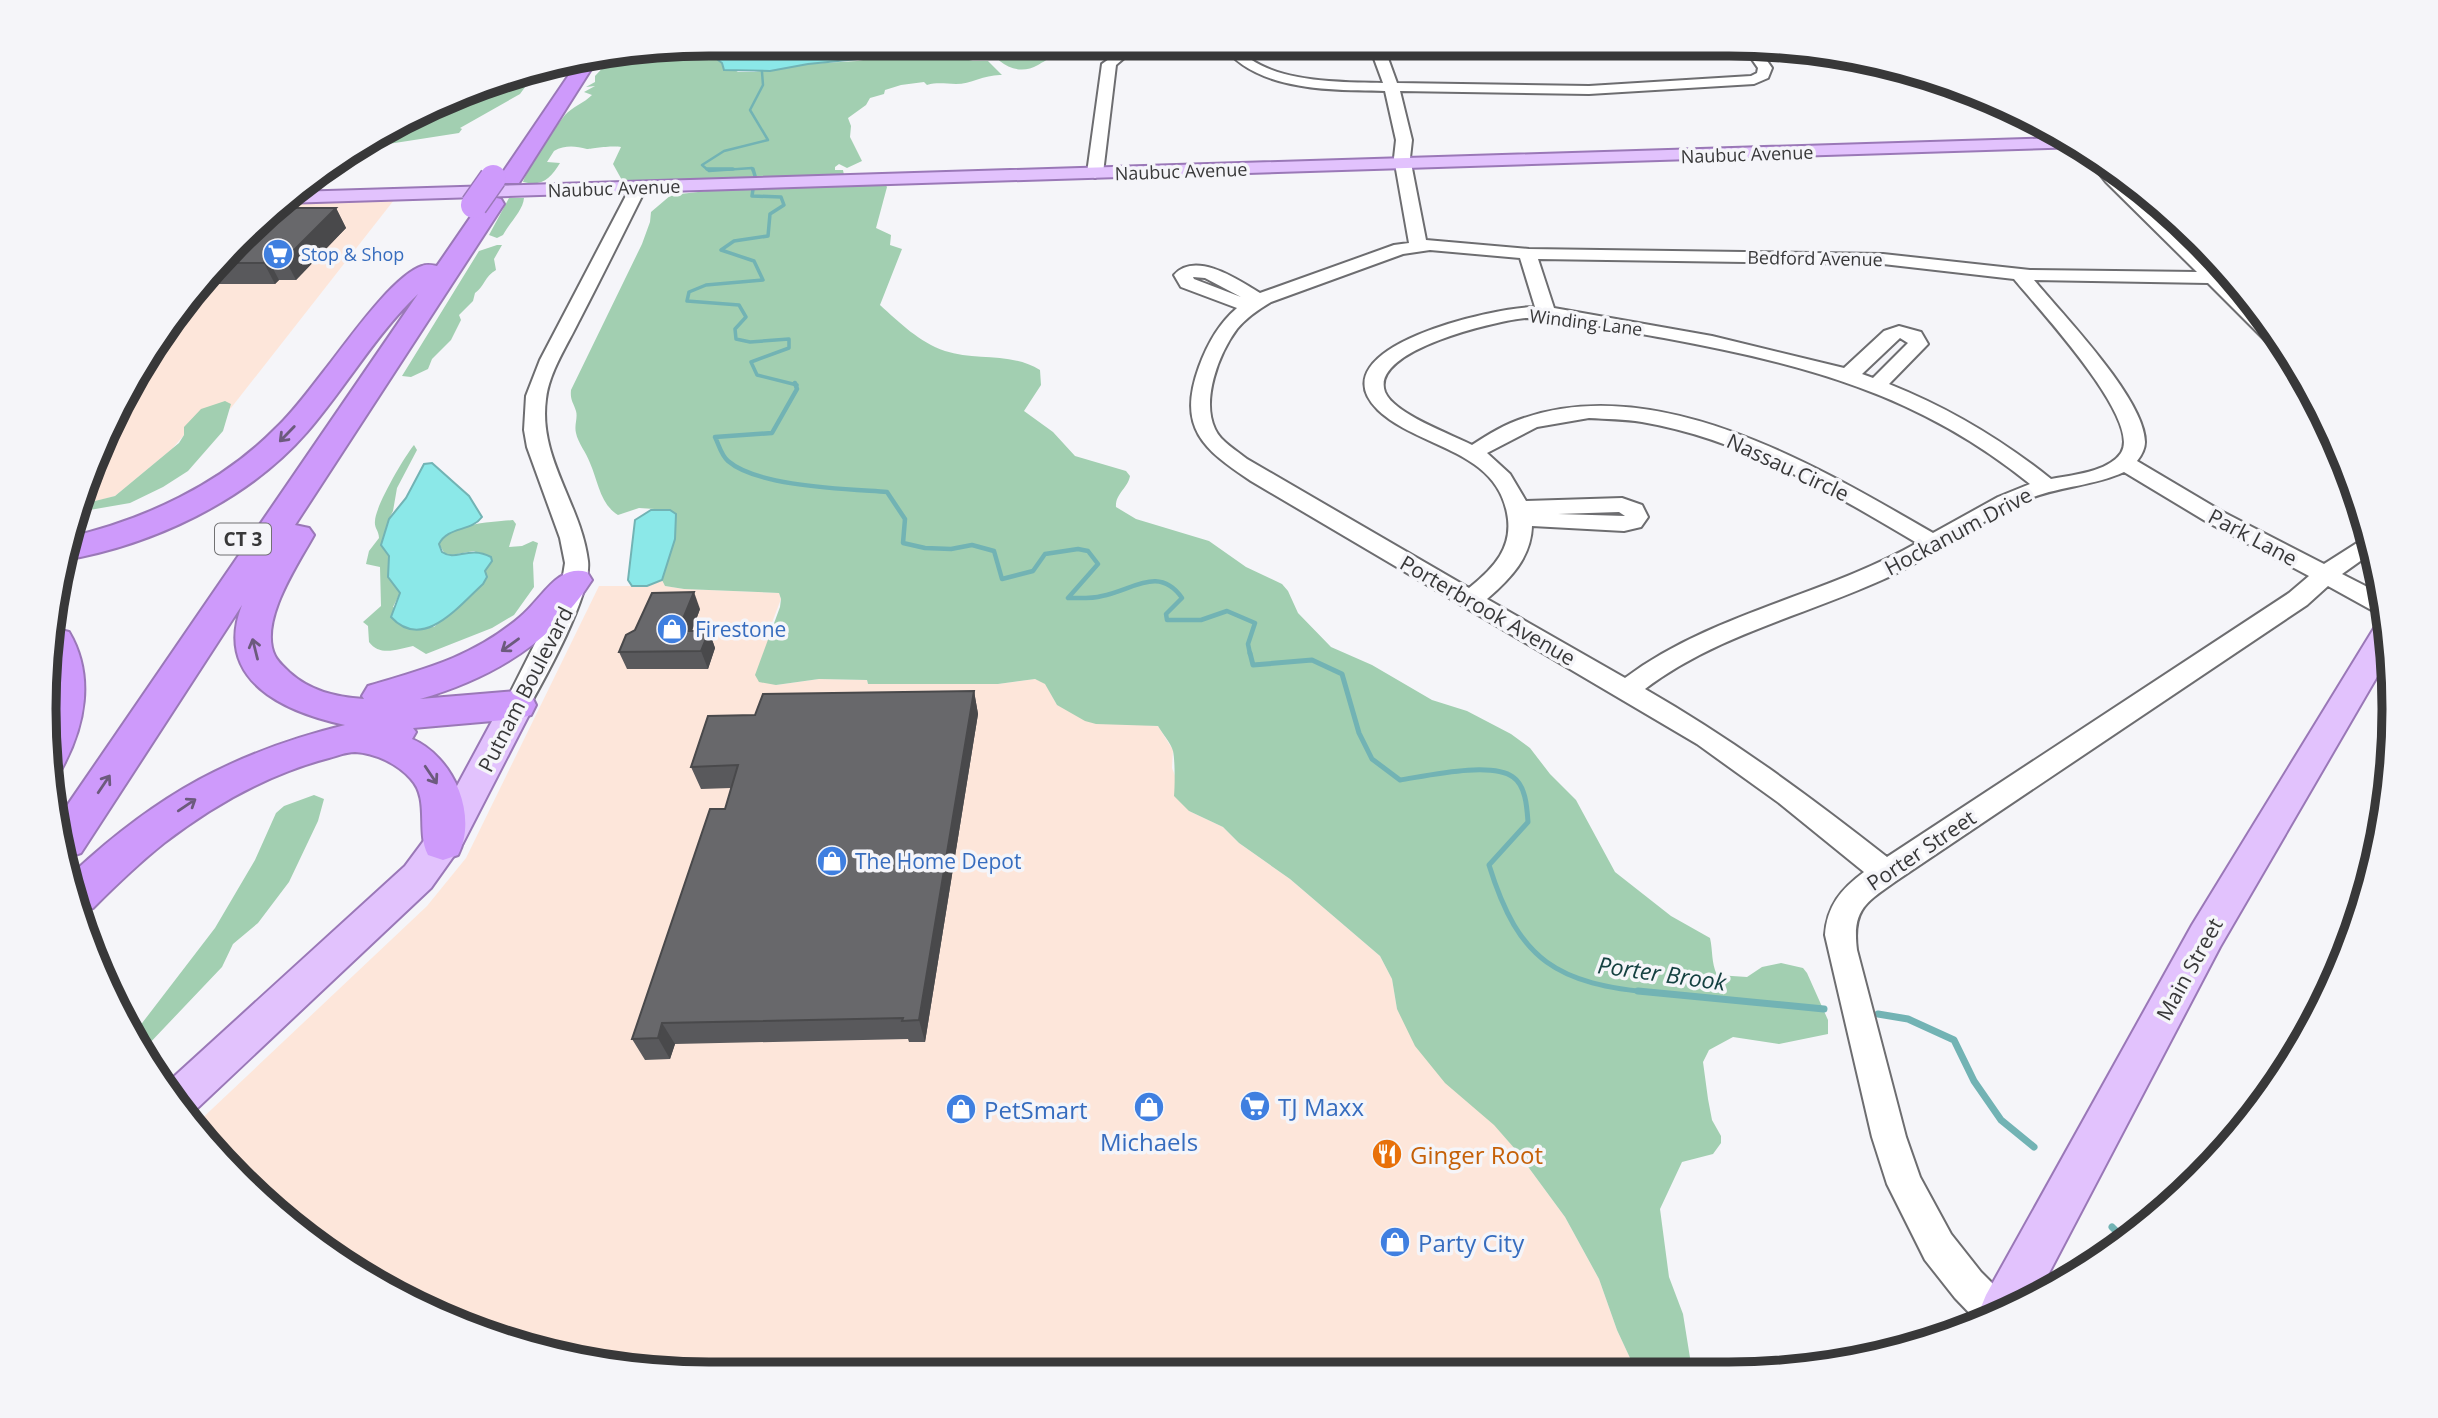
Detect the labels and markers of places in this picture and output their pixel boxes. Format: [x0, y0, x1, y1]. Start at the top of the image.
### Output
supermarket icon: Stop & Shop [261, 237, 295, 271]
place label: Stop & Shop [301, 242, 404, 266]
shop icon: Firestone [655, 612, 689, 646]
place label: Firestone [695, 615, 786, 643]
shop icon: The Home Depot [815, 844, 849, 878]
place label: The Home Depot [855, 847, 1022, 875]
supermarket icon: TJ Maxx [1238, 1089, 1272, 1123]
shop icon: Michaels [1132, 1090, 1166, 1124]
place label: TJ Maxx [1278, 1090, 1364, 1123]
shop icon: PetSmart [944, 1092, 978, 1126]
place label: PetSmart [984, 1093, 1088, 1126]
place label: Michaels [1100, 1125, 1198, 1158]
restaurant icon: Ginger Root [1370, 1137, 1404, 1171]
place label: Ginger Root [1410, 1138, 1543, 1171]
shop icon: Party City [1378, 1225, 1412, 1259]
place label: Party City [1418, 1226, 1525, 1259]

